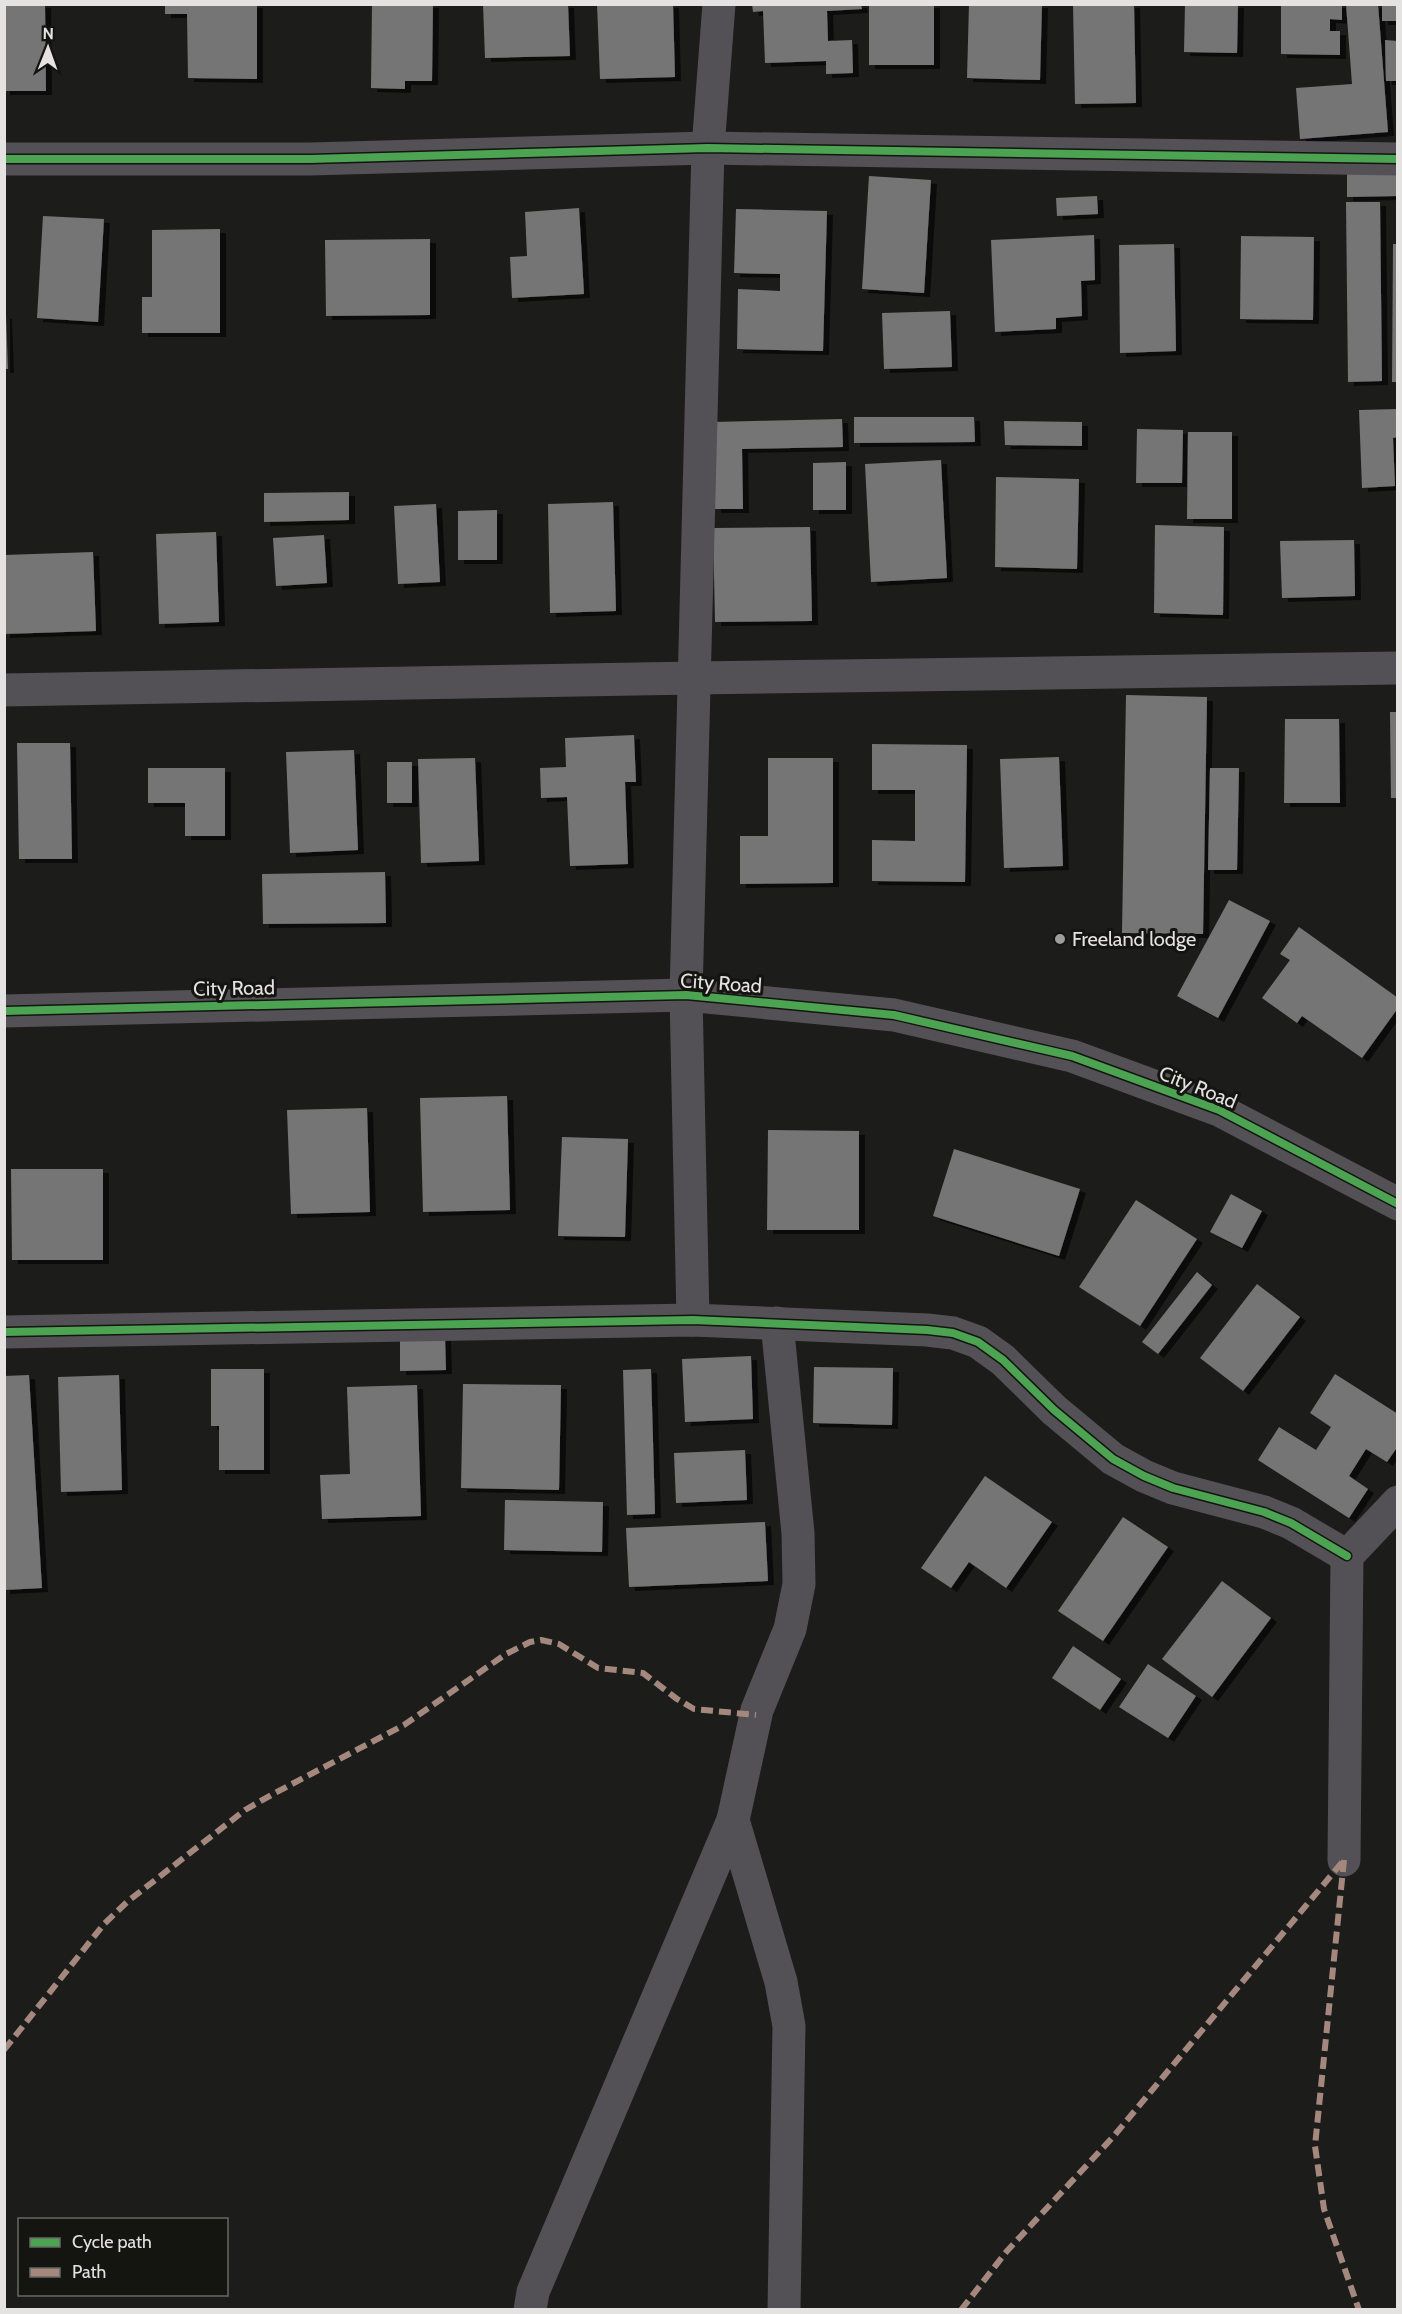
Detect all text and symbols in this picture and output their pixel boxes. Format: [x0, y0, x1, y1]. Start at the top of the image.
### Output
north arrow [18, 18, 78, 78]
text: N [42, 24, 54, 43]
place label: Freeland lodge [1072, 927, 1196, 951]
marker: Freeland lodge [1053, 932, 1067, 946]
street label: City Road [679, 968, 763, 998]
street label: City Road [193, 975, 275, 1001]
street label: City Road [1156, 1061, 1240, 1113]
legend [18, 2218, 228, 2296]
text: Cycle path [72, 2231, 152, 2253]
text: Path [72, 2261, 106, 2283]

